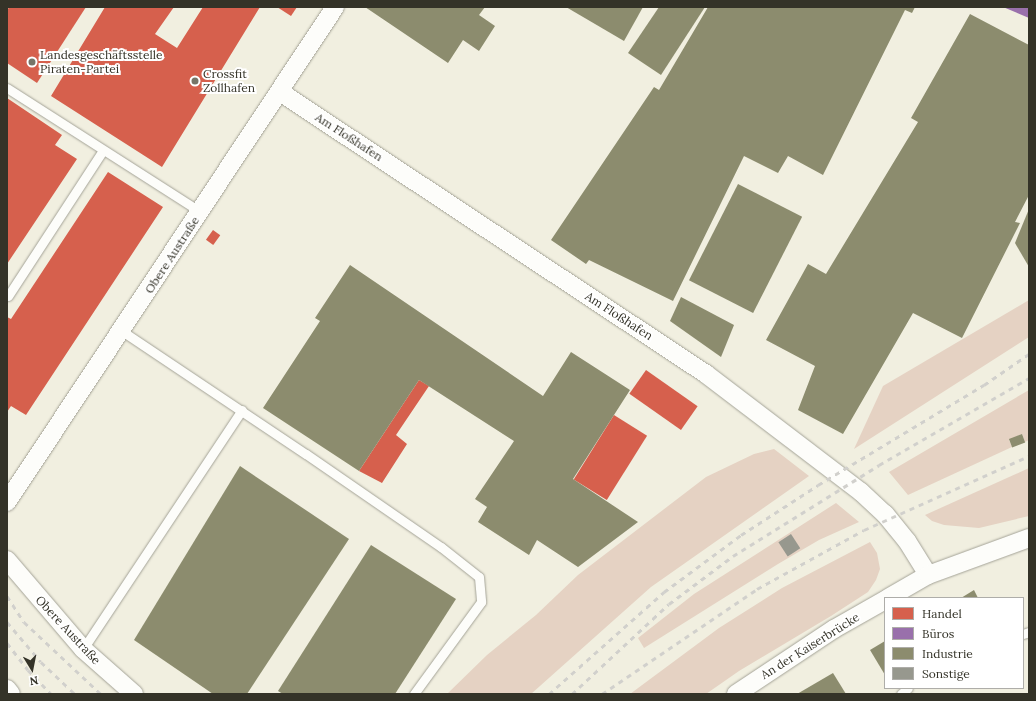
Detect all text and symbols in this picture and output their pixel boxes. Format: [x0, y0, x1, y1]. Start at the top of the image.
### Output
place label: Landesgeschäftsstelle Piraten-Partei [40, 48, 162, 76]
marker: Landesgeschäftsstelle Piraten-Partei [27, 57, 37, 67]
place label: Crossfit Zollhafen [203, 67, 255, 95]
marker: Crossfit Zollhafen [190, 76, 200, 86]
street label: Am Floßhafen [313, 110, 385, 164]
street label: Obere Austraße [142, 214, 202, 296]
street label: Am Floßhafen [583, 289, 655, 343]
street label: Obere Austraße [33, 593, 103, 667]
legend [884, 597, 1024, 689]
text: Handel [922, 606, 962, 621]
street label: An der Kaiserbrücke [758, 610, 862, 682]
text: Büros [922, 626, 954, 641]
text: Industrie [922, 646, 973, 661]
north arrow [12, 649, 52, 689]
text: Sonstige [922, 666, 970, 681]
text: N [29, 673, 40, 688]

